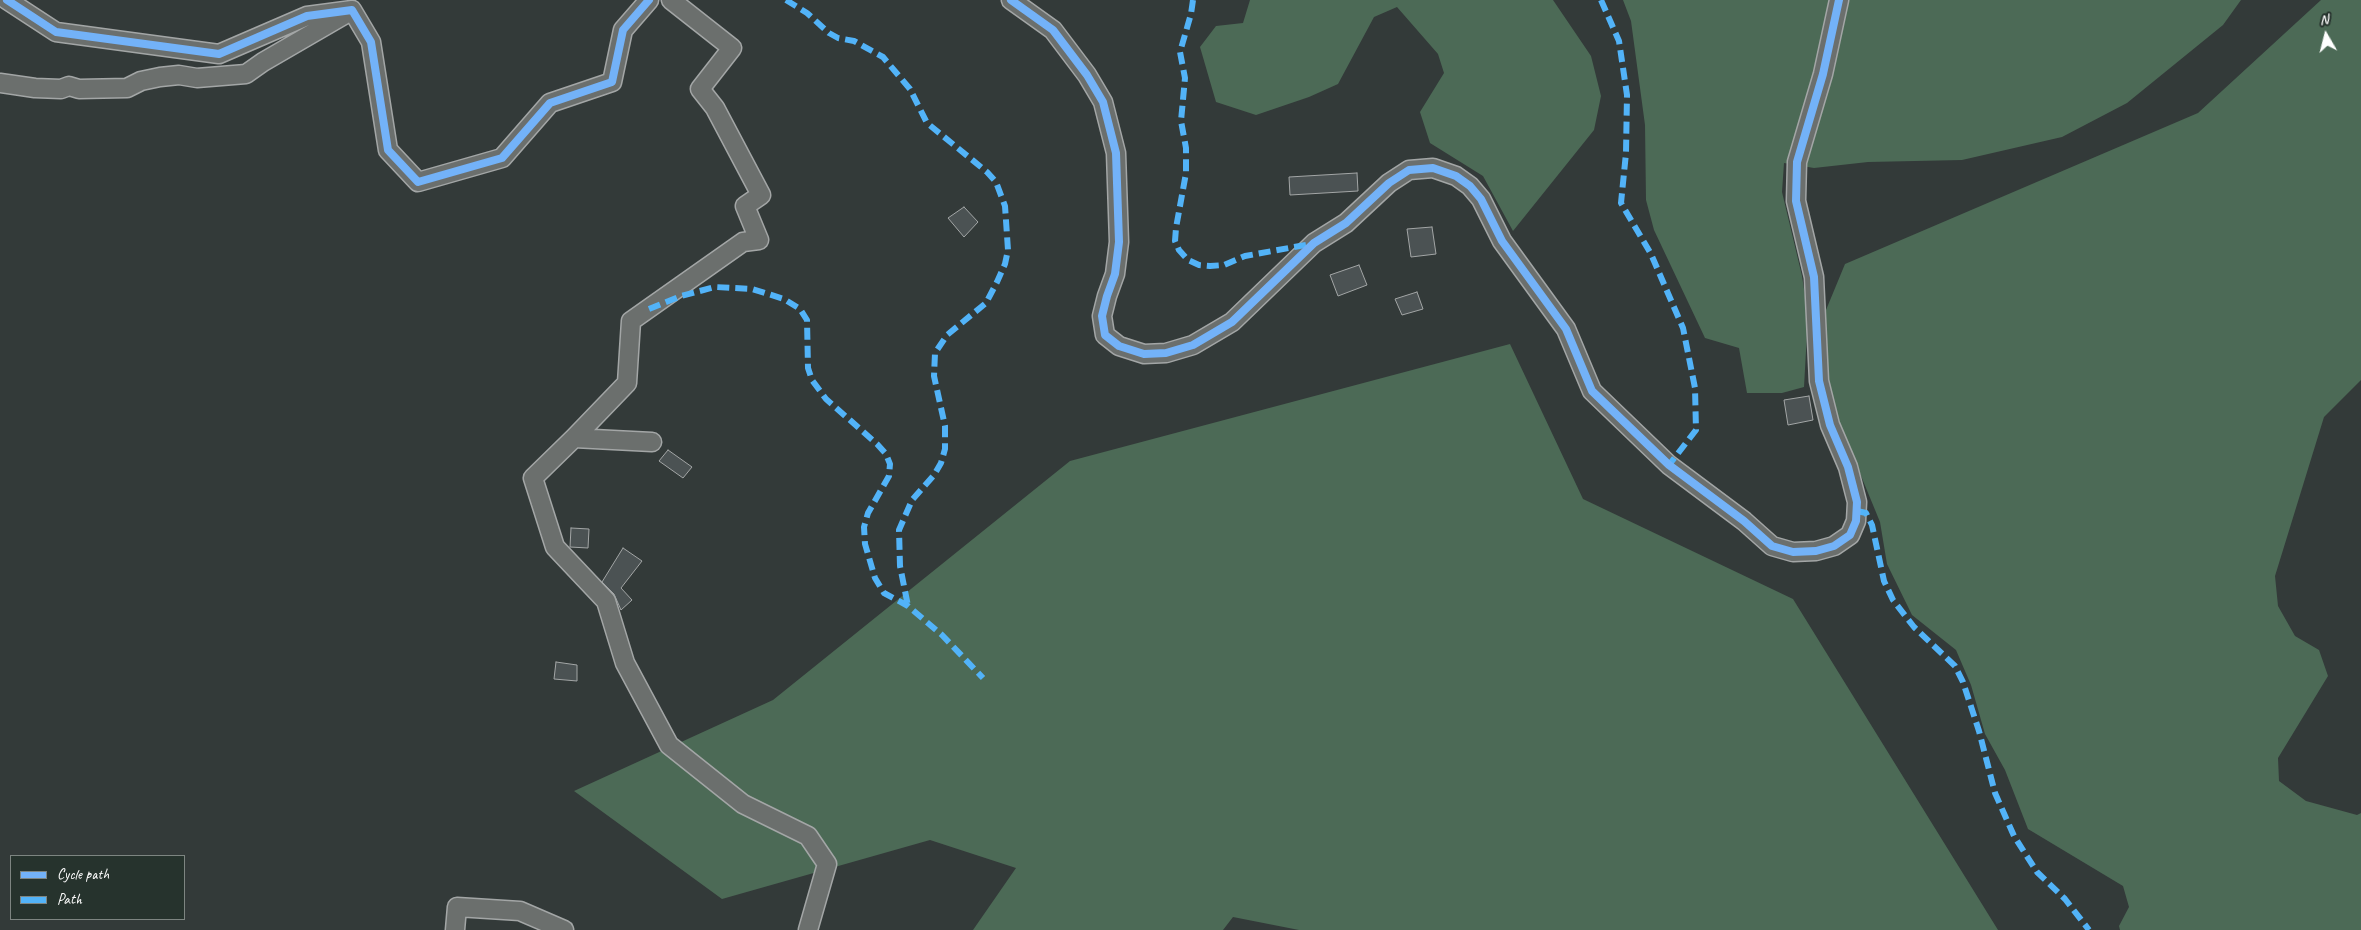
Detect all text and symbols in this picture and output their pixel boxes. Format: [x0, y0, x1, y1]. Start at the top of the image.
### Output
north arrow [2301, 10, 2351, 60]
text: N [2318, 11, 2329, 29]
legend [10, 855, 185, 920]
text: Cycle path [57, 865, 109, 884]
text: Path [57, 890, 82, 909]

